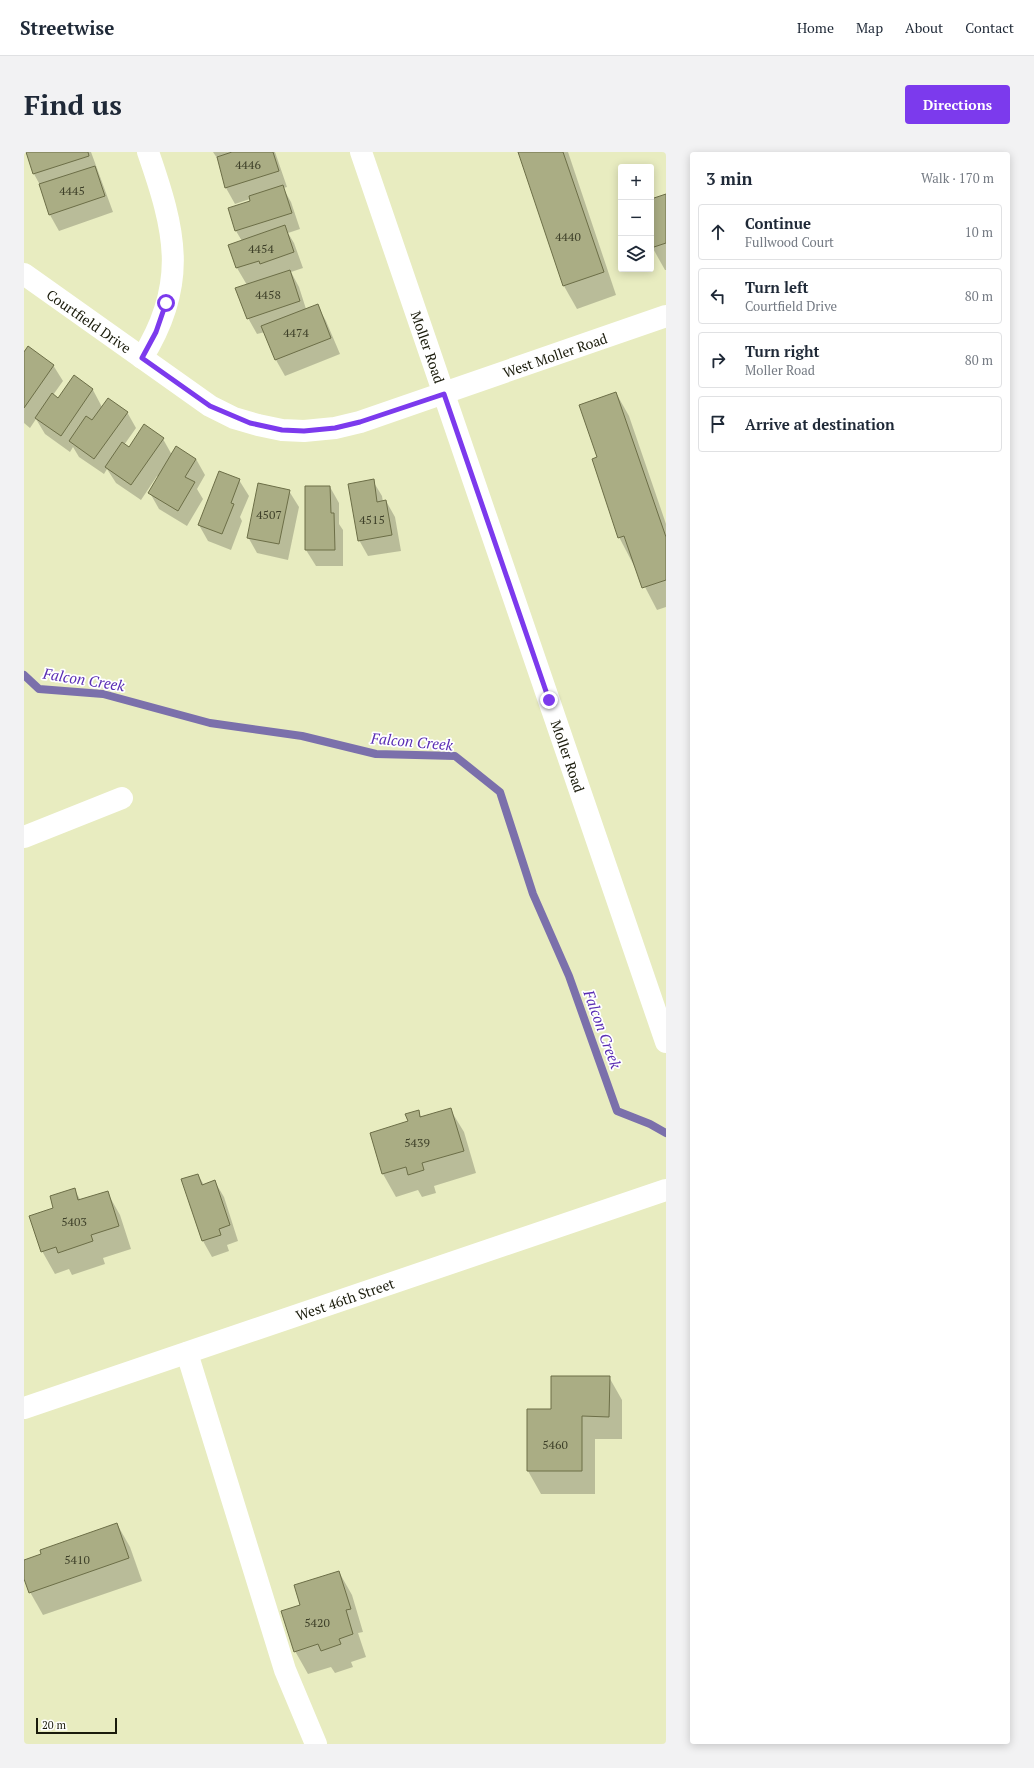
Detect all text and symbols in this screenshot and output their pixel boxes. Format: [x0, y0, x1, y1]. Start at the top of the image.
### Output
text: Streetwise [20, 15, 114, 40]
text: Home [797, 18, 834, 37]
text: Map [856, 18, 883, 37]
text: About [905, 18, 943, 37]
text: Contact [965, 18, 1014, 37]
button: Directions [905, 85, 1010, 124]
text: Find us [24, 86, 122, 123]
house number: 4446 [235, 157, 261, 172]
map controls [618, 164, 654, 272]
button: + [618, 164, 654, 200]
text: 3 min [706, 167, 753, 190]
text: Walk · 170 m [921, 169, 994, 187]
house number: 4445 [59, 183, 85, 198]
button: − [618, 200, 654, 236]
text: Continue [745, 213, 811, 233]
icon: ahead [707, 221, 729, 243]
text: 10 m [965, 223, 993, 241]
house number: 4440 [555, 229, 581, 244]
text: Fullwood Court [745, 233, 834, 251]
button: layers [618, 236, 654, 272]
house number: 4454 [248, 241, 274, 256]
text: Turn left [745, 277, 809, 297]
street label: Courtfield Drive [43, 285, 135, 357]
icon: left [707, 285, 729, 307]
house number: 4458 [255, 287, 281, 302]
text: 80 m [965, 287, 993, 305]
route start [157, 294, 175, 312]
text: Courtfield Drive [745, 297, 837, 315]
street label: Moller Road [407, 308, 449, 386]
house number: 4474 [283, 325, 309, 340]
street label: West Moller Road [500, 328, 610, 382]
text: Turn right [745, 341, 820, 361]
icon: right [707, 349, 729, 371]
text: 80 m [965, 351, 993, 369]
text: Moller Road [745, 361, 815, 379]
icon: arrive [707, 413, 729, 435]
text: Arrive at destination [745, 414, 895, 434]
house number: 4507 [256, 507, 282, 522]
house number: 4515 [359, 512, 385, 527]
water label: Falcon Creek [41, 663, 127, 695]
route end [540, 691, 558, 709]
street label: Moller Road [547, 717, 589, 795]
water label: Falcon Creek [369, 727, 455, 755]
water label: Falcon Creek [579, 986, 627, 1072]
house number: 5439 [404, 1135, 430, 1150]
house number: 5403 [61, 1214, 87, 1229]
street label: West 46th Street [293, 1273, 398, 1325]
house number: 5460 [542, 1437, 568, 1452]
house number: 5410 [64, 1552, 90, 1567]
house number: 5420 [304, 1615, 330, 1630]
scale bar [36, 1716, 117, 1735]
text: 20 m [42, 1718, 66, 1732]

